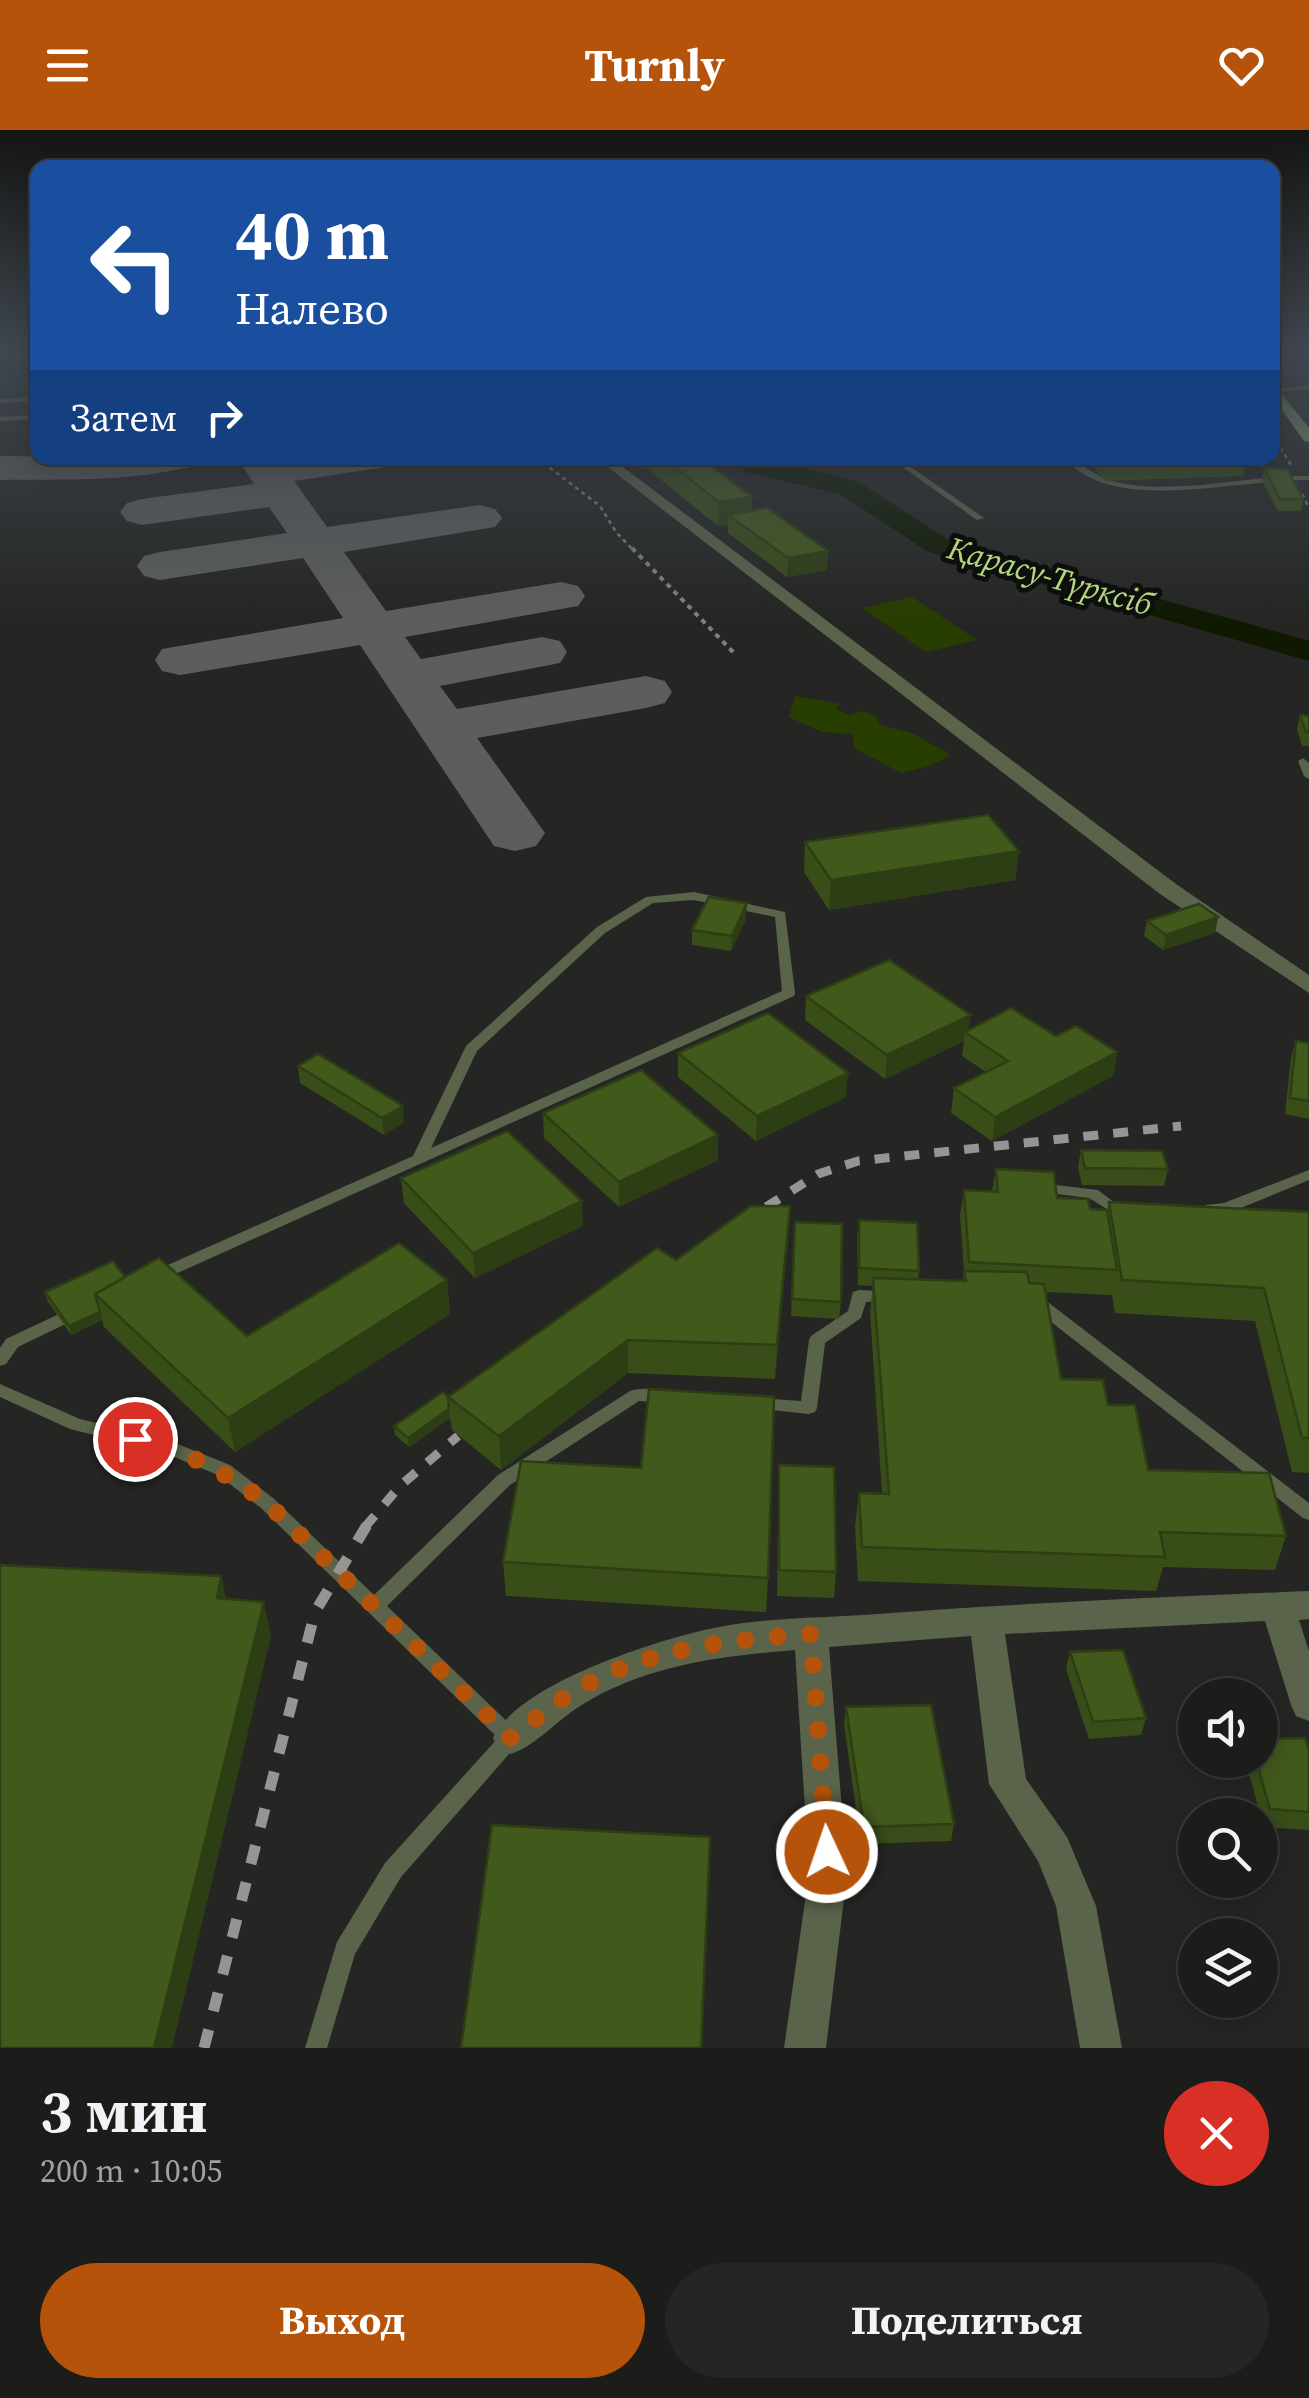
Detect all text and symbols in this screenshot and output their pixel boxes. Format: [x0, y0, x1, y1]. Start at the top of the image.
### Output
text: Turnly [584, 34, 725, 96]
icon: menu [40, 38, 95, 93]
icon: heart [1214, 38, 1269, 93]
text: 40 m [235, 186, 389, 282]
icon: left [70, 200, 200, 330]
text: Налево [235, 277, 389, 339]
icon: right [197, 390, 252, 445]
text: Затем [70, 392, 177, 444]
water label: Қарасу-Түрксіб [942, 526, 1160, 627]
pin [93, 1397, 178, 1482]
icon: arrive [108, 1412, 163, 1467]
map controls [1178, 1678, 1278, 2018]
button: sound [1178, 1678, 1278, 1778]
button: search [1178, 1798, 1278, 1898]
position arrow [775, 1800, 879, 1904]
button: layers [1178, 1918, 1278, 2018]
text: 3 мин [40, 2070, 208, 2152]
button: close [1164, 2081, 1269, 2186]
text: 200 m · 10:05 [40, 2149, 222, 2193]
button: Выход [40, 2263, 645, 2378]
button: Поделиться [665, 2263, 1269, 2378]

